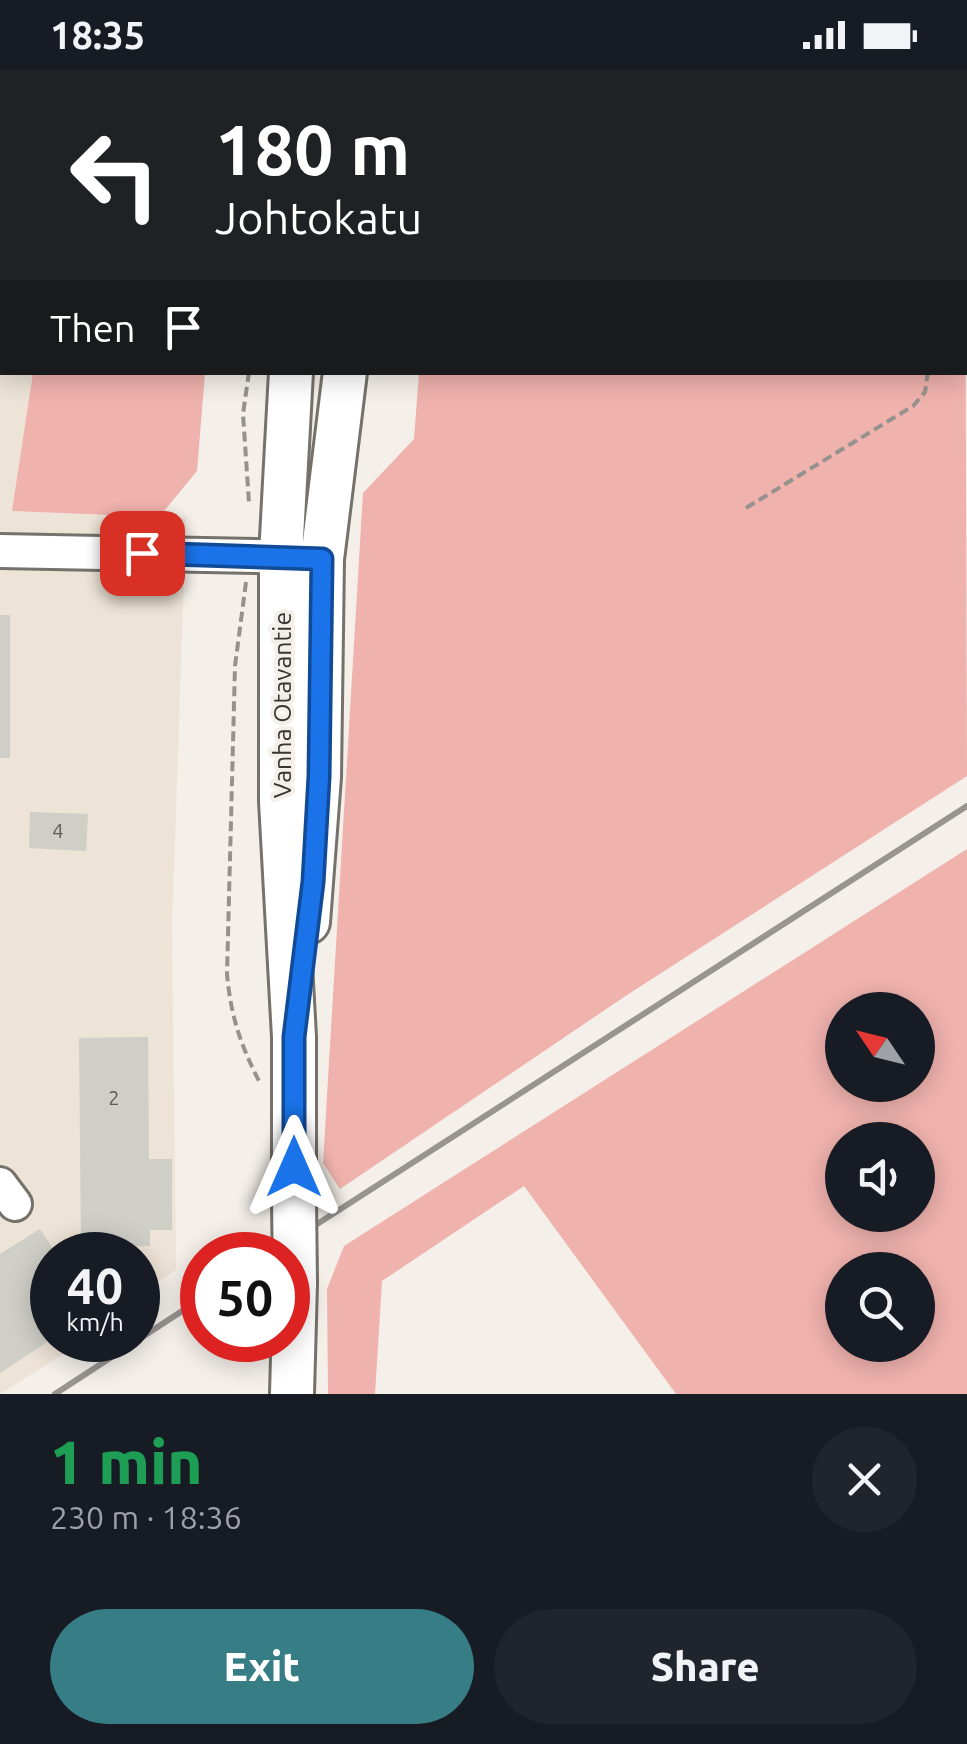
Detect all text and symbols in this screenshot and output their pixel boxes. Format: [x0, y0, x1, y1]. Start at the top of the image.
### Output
text: 18:35 [50, 14, 145, 56]
icon: left [50, 110, 180, 240]
text: 180 m [215, 110, 410, 188]
text: Johtokatu [215, 192, 422, 243]
icon: arrive [156, 300, 211, 355]
text: Then [50, 307, 136, 349]
pin [100, 511, 185, 596]
icon: arrive [115, 526, 170, 581]
street label: Vanha Otavantie [268, 612, 296, 798]
house number: 4 [52, 819, 64, 842]
north arrow [825, 992, 935, 1102]
map controls [825, 992, 935, 1362]
house number: 2 [108, 1086, 120, 1109]
position arrow [242, 1115, 346, 1219]
button: sound [825, 1122, 935, 1232]
speed limit sign: 50 [180, 1232, 310, 1362]
button: search [825, 1252, 935, 1362]
text: 40 [67, 1257, 123, 1313]
text: km/h [66, 1308, 124, 1336]
button: close [812, 1427, 917, 1532]
text: 1 min [50, 1428, 203, 1495]
text: 230 m · 18:36 [50, 1499, 242, 1535]
button: Exit [50, 1609, 474, 1724]
button: Share [494, 1609, 917, 1724]

